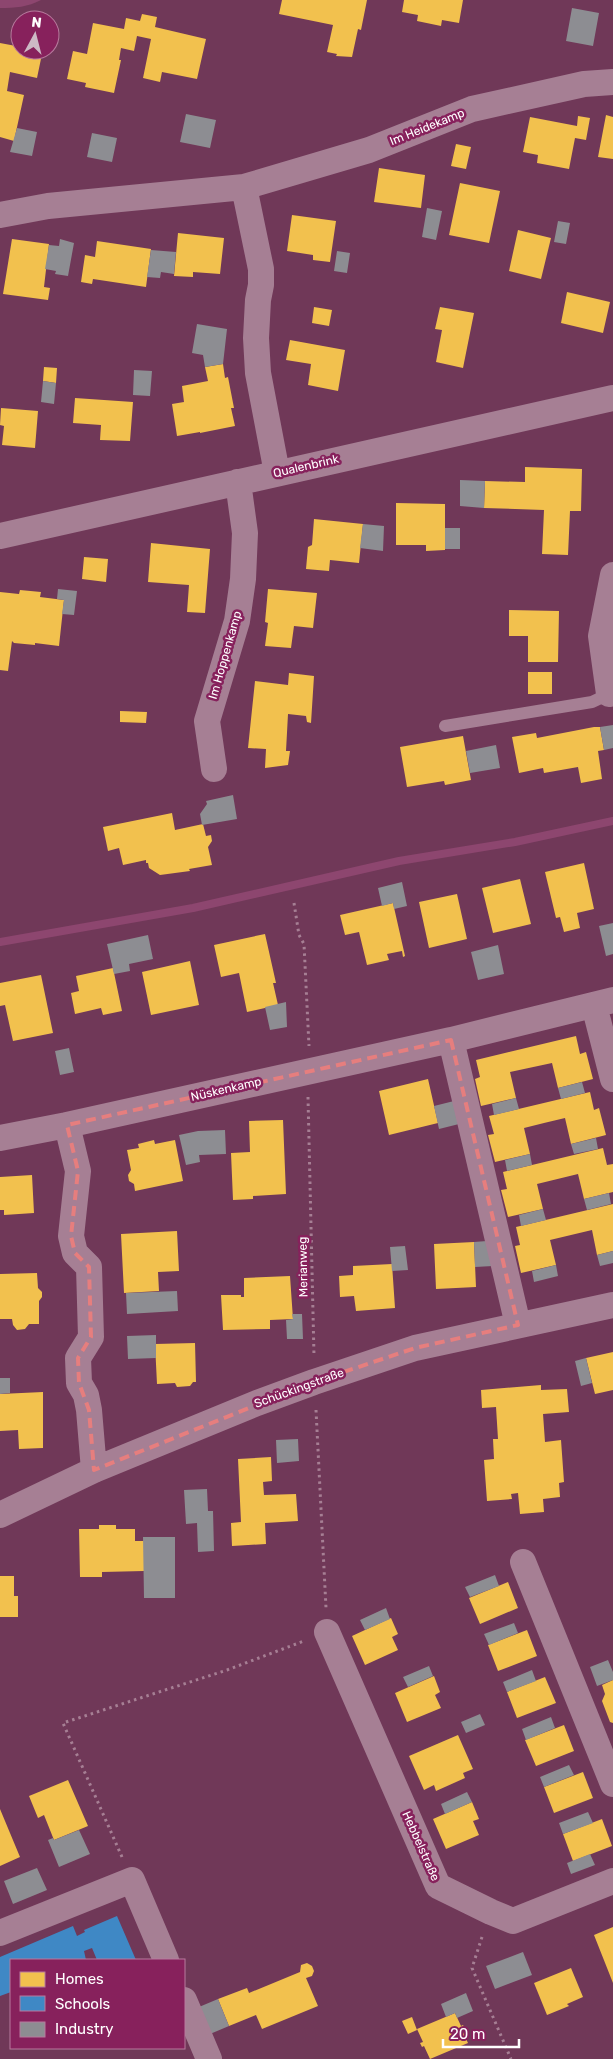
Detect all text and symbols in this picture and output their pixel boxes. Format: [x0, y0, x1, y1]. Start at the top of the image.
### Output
north arrow [10, 10, 60, 60]
text: N [30, 14, 43, 32]
street label: Im Heidekamp [388, 106, 466, 148]
street label: Qualenbrink [272, 451, 341, 480]
street label: Im Hoppenkamp [206, 609, 244, 701]
street label: Nüskenkamp [189, 1074, 263, 1104]
street label: Merianweg [295, 1236, 311, 1298]
street label: Schückingstraße [252, 1365, 346, 1411]
street label: Hebbelstraße [399, 1809, 443, 1883]
legend [10, 1959, 185, 2049]
text: Homes [55, 1970, 104, 1988]
text: Schools [55, 1995, 111, 2013]
scale bar [443, 2016, 519, 2048]
text: Industry [55, 2020, 114, 2038]
text: 20 m [450, 2025, 485, 2043]

